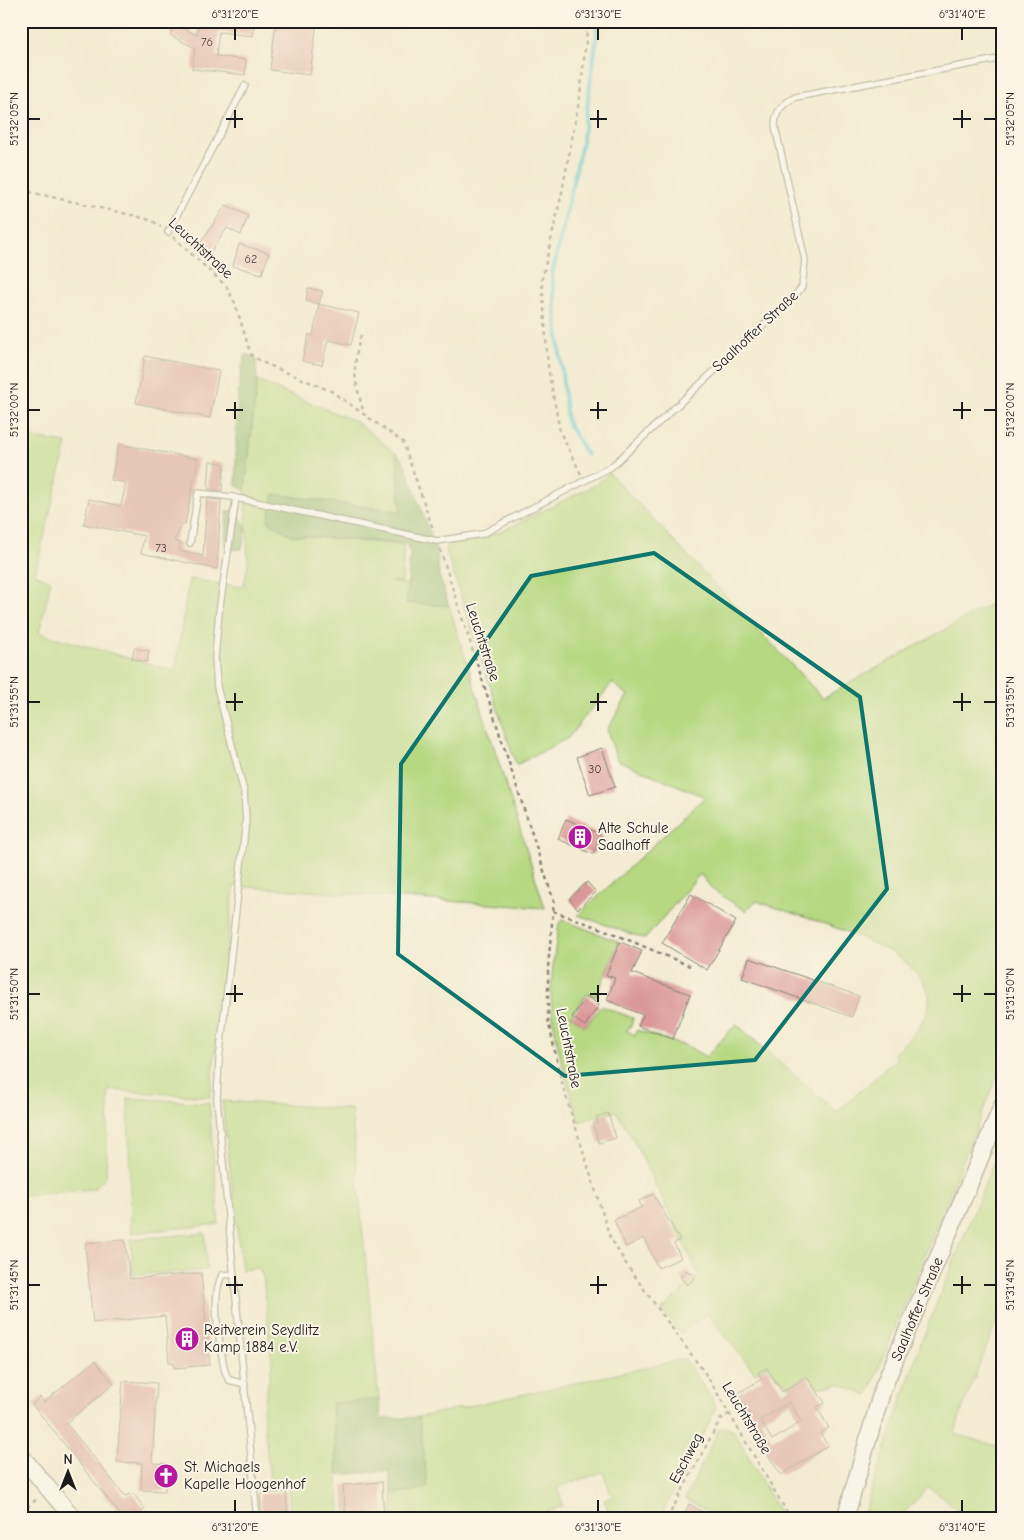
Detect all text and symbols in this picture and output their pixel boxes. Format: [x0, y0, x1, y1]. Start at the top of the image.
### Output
text: 6°31'20"E [212, 7, 258, 21]
text: 6°31'30"E [575, 7, 621, 21]
text: 6°31'40"E [939, 7, 985, 21]
house number: 76 [201, 35, 213, 49]
text: 51°32'05"N [7, 92, 21, 146]
text: 51°32'05"N [1003, 92, 1017, 146]
street label: Leuchtstraße [165, 214, 237, 283]
house number: 62 [245, 252, 257, 266]
street label: Saalhoffer Straße [708, 286, 802, 375]
text: 51°32'00"N [7, 383, 21, 437]
text: 51°32'00"N [1003, 383, 1017, 437]
house number: 73 [155, 541, 167, 555]
street label: Leuchtstraße [462, 601, 504, 684]
text: 51°31'55"N [7, 676, 21, 728]
text: 51°31'55"N [1003, 676, 1017, 728]
house number: 30 [588, 762, 602, 776]
place label: Alte Schule Saalhoff [598, 819, 669, 854]
building icon: Alte Schule Saalhoff [567, 824, 593, 850]
text: 51°31'50"N [7, 968, 21, 1020]
text: 51°31'50"N [1003, 968, 1017, 1020]
street label: Leuchtstraße [552, 1006, 586, 1090]
street label: Saalhoffer Straße [887, 1254, 947, 1364]
text: 51°31'45"N [7, 1260, 21, 1310]
text: 51°31'45"N [1003, 1260, 1017, 1310]
place label: Reitverein Seydlitz Kamp 1884 e.V. [204, 1321, 320, 1356]
building icon: Reitverein Seydlitz Kamp 1884 e.V. [174, 1326, 200, 1352]
street label: Leuchtstraße [718, 1379, 776, 1458]
street label: Eschweg [665, 1430, 707, 1486]
north arrow [42, 1448, 92, 1498]
text: N [63, 1451, 73, 1468]
place label: St. Michaels Kapelle Hoogenhof [184, 1458, 306, 1493]
church icon: St. Michaels Kapelle Hoogenhof [153, 1463, 179, 1489]
text: 6°31'20"E [212, 1520, 258, 1534]
text: 6°31'30"E [575, 1520, 621, 1534]
text: 6°31'40"E [939, 1520, 985, 1534]

